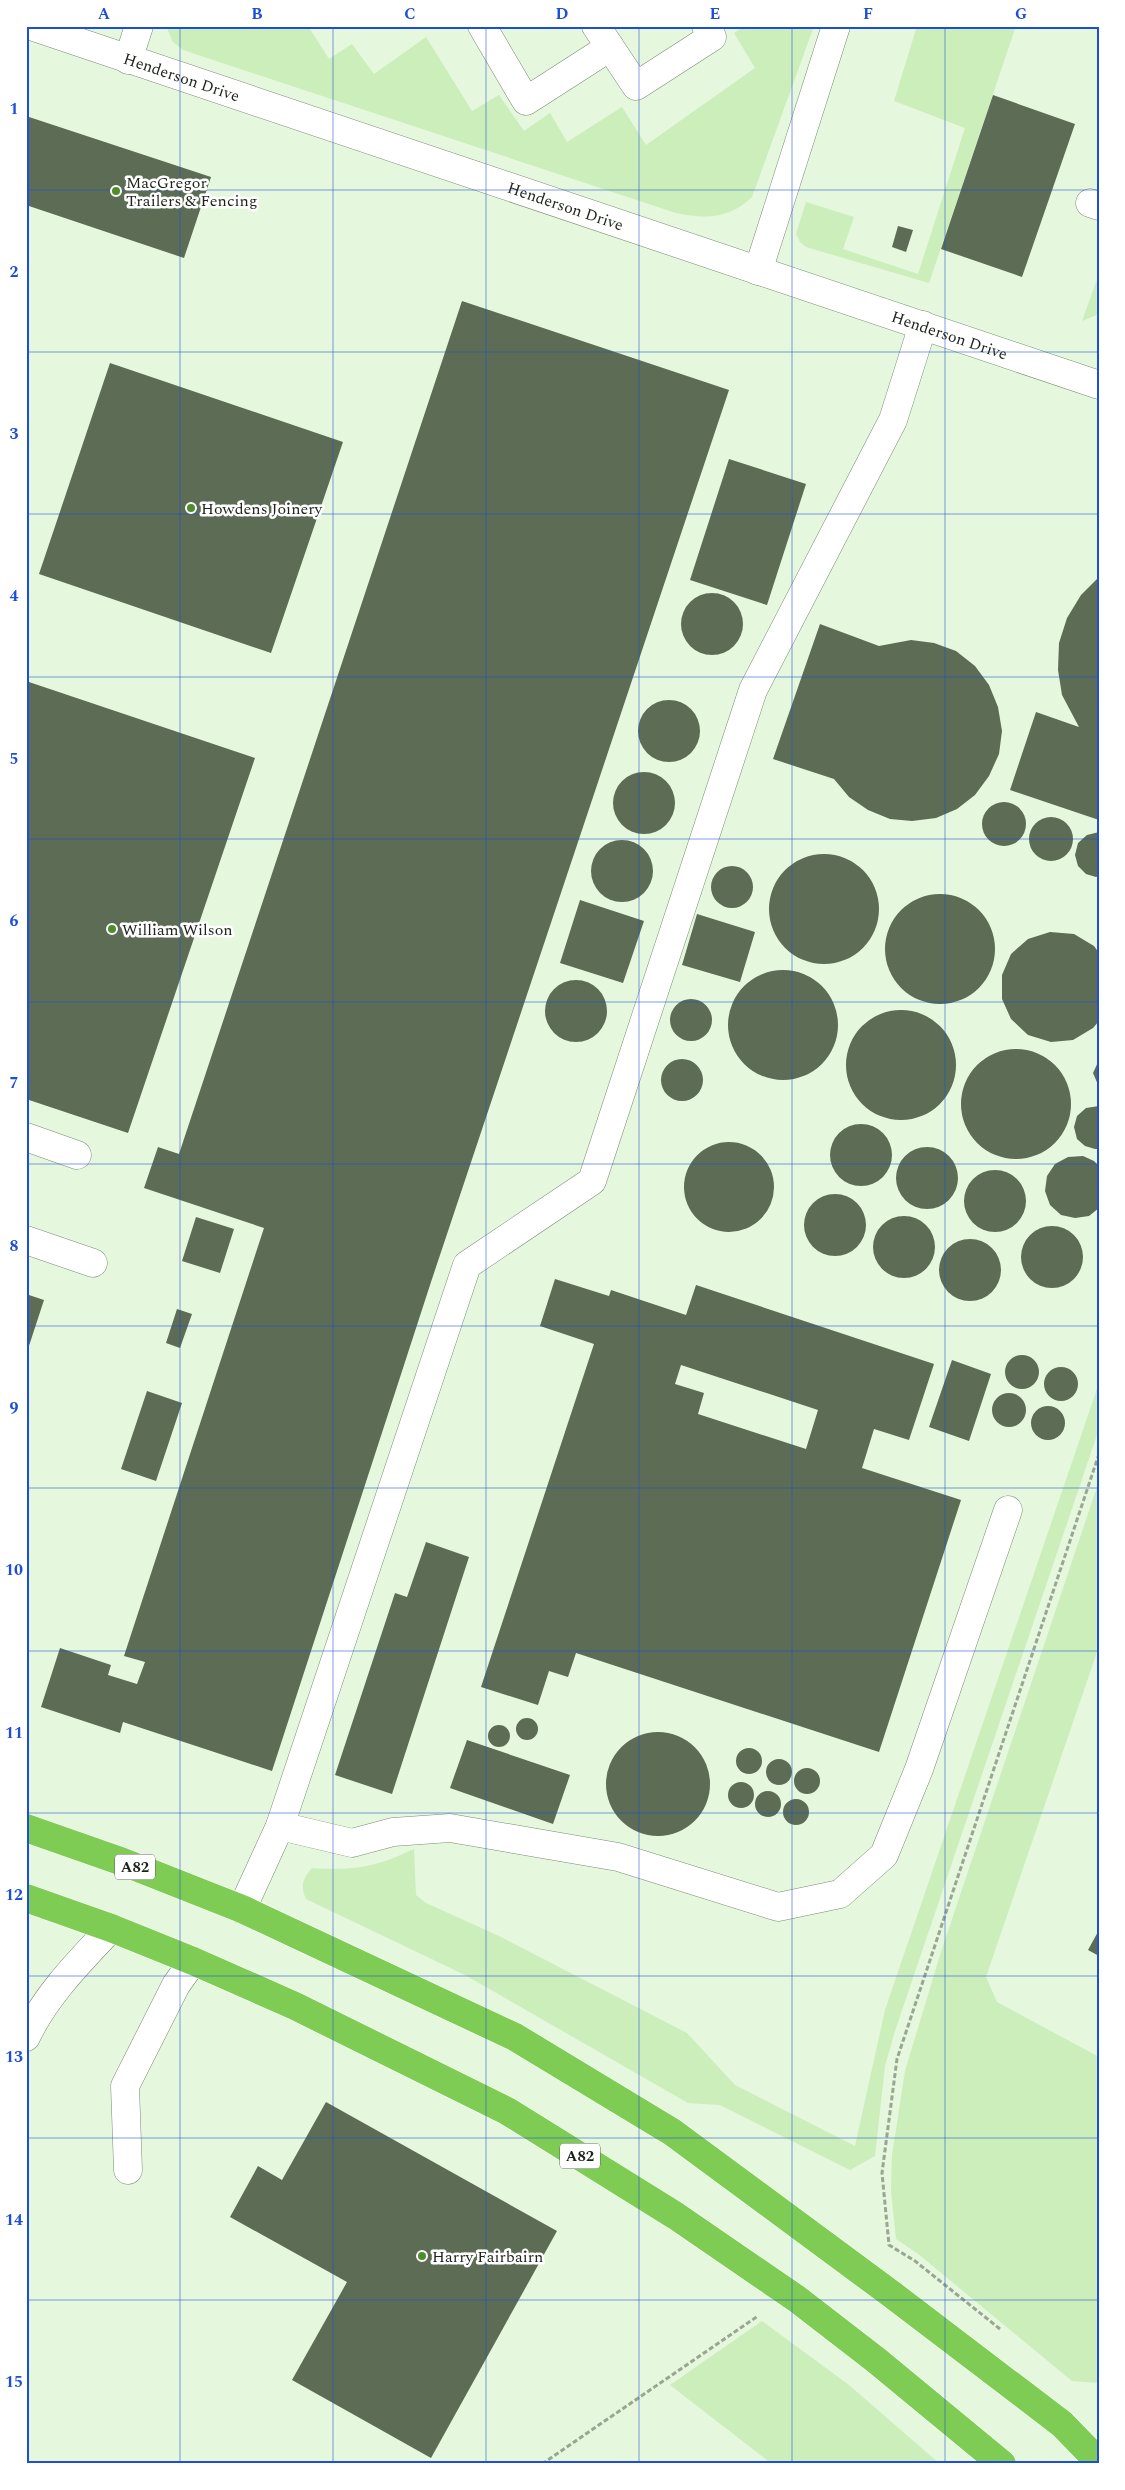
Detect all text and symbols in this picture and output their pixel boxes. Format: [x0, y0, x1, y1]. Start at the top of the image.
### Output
text: A [98, 2, 111, 26]
text: B [251, 2, 263, 26]
text: C [404, 2, 416, 26]
text: D [556, 2, 569, 26]
text: E [710, 2, 720, 26]
text: F [863, 2, 873, 26]
text: G [1015, 2, 1027, 26]
street label: Henderson Drive [120, 47, 243, 108]
text: 1 [10, 97, 18, 121]
place label: MacGregor Trailers & Fencing [126, 171, 258, 213]
street label: Henderson Drive [504, 176, 627, 237]
marker: MacGregor Trailers & Fencing [110, 185, 122, 197]
text: 2 [10, 260, 19, 284]
street label: Henderson Drive [888, 305, 1010, 366]
text: 3 [10, 422, 19, 446]
place label: Howdens Joinery [201, 497, 324, 521]
marker: Howdens Joinery [185, 502, 197, 514]
text: 4 [10, 584, 19, 608]
text: 5 [10, 747, 18, 771]
text: 6 [10, 909, 19, 933]
place label: William Wilson [122, 918, 233, 942]
marker: William Wilson [106, 923, 118, 935]
text: 7 [10, 1071, 19, 1095]
text: 8 [10, 1234, 19, 1258]
text: 9 [10, 1396, 19, 1420]
text: 10 [5, 1558, 23, 1582]
text: 11 [5, 1721, 23, 1745]
road number: A82 [115, 1854, 155, 1880]
text: 12 [5, 1883, 23, 1907]
text: 13 [5, 2045, 23, 2069]
road number: A82 [560, 2144, 600, 2168]
text: 14 [5, 2208, 23, 2232]
place label: Harry Fairbairn [432, 2245, 543, 2269]
marker: Harry Fairbairn [416, 2250, 428, 2262]
text: 15 [5, 2370, 23, 2394]

